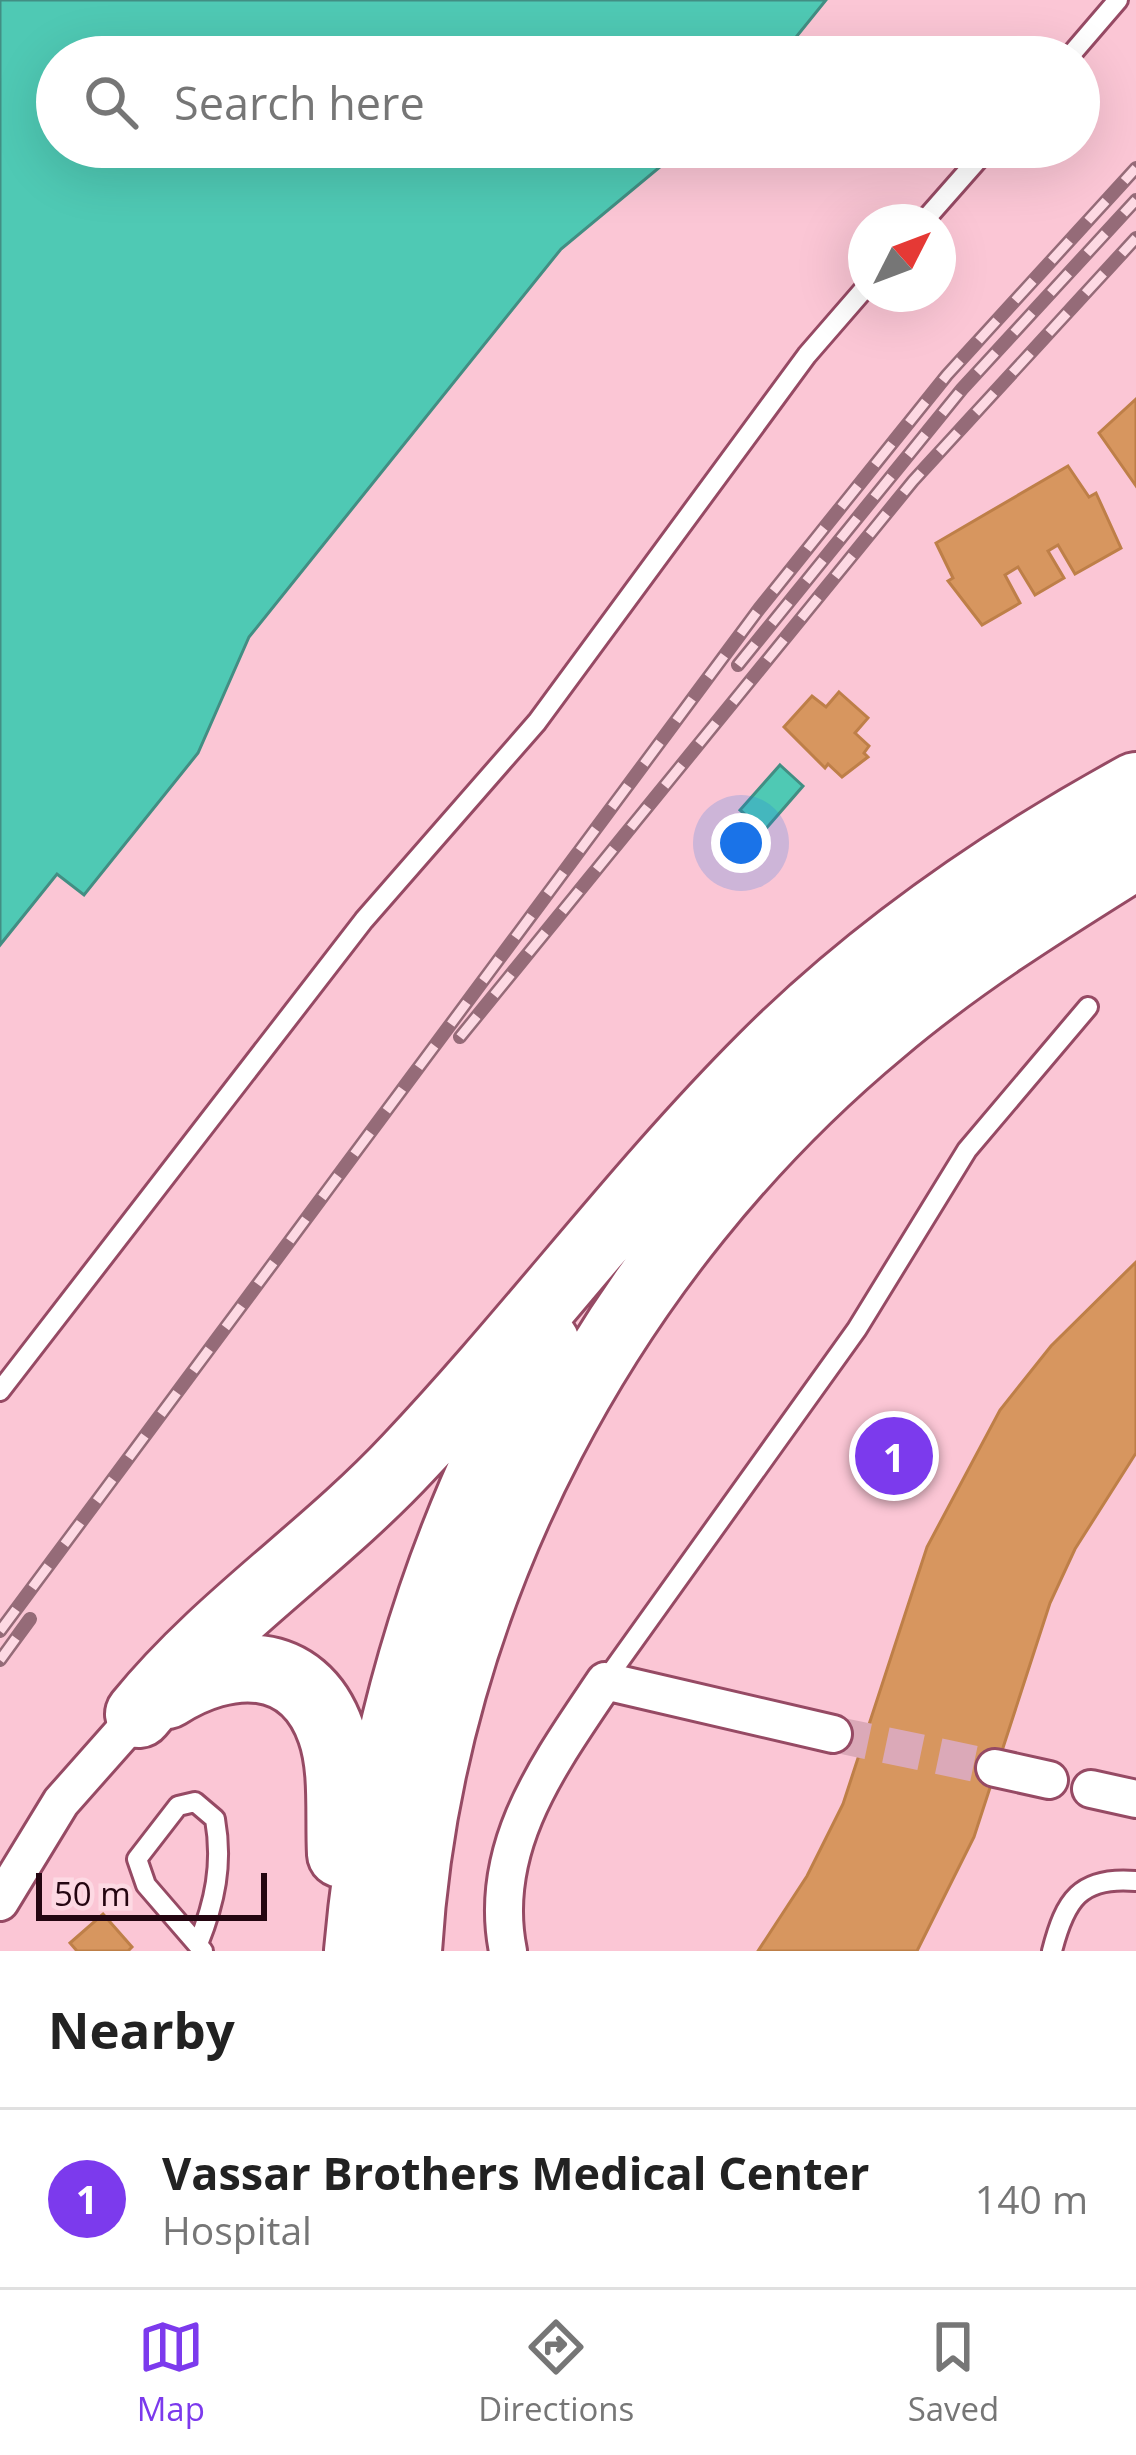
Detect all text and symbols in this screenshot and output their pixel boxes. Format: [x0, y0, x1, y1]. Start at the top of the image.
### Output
search box [36, 36, 1100, 168]
icon: search [78, 69, 144, 135]
text: Search here [174, 72, 425, 133]
north arrow [848, 204, 956, 312]
your location [711, 813, 771, 873]
pin: 1 [855, 1411, 933, 1501]
scale bar [36, 1867, 267, 1920]
text: 50 m [54, 1871, 131, 1916]
text: Nearby [48, 1994, 235, 2064]
text: Vassar Brothers Medical Center [162, 2142, 870, 2203]
text: 1 [76, 2172, 98, 2225]
text: 140 m [975, 2172, 1088, 2225]
text: Hospital [162, 2203, 312, 2256]
tab: Map [137, 2314, 205, 2431]
tab: Directions [478, 2314, 634, 2431]
tab: Saved [908, 2314, 999, 2431]

